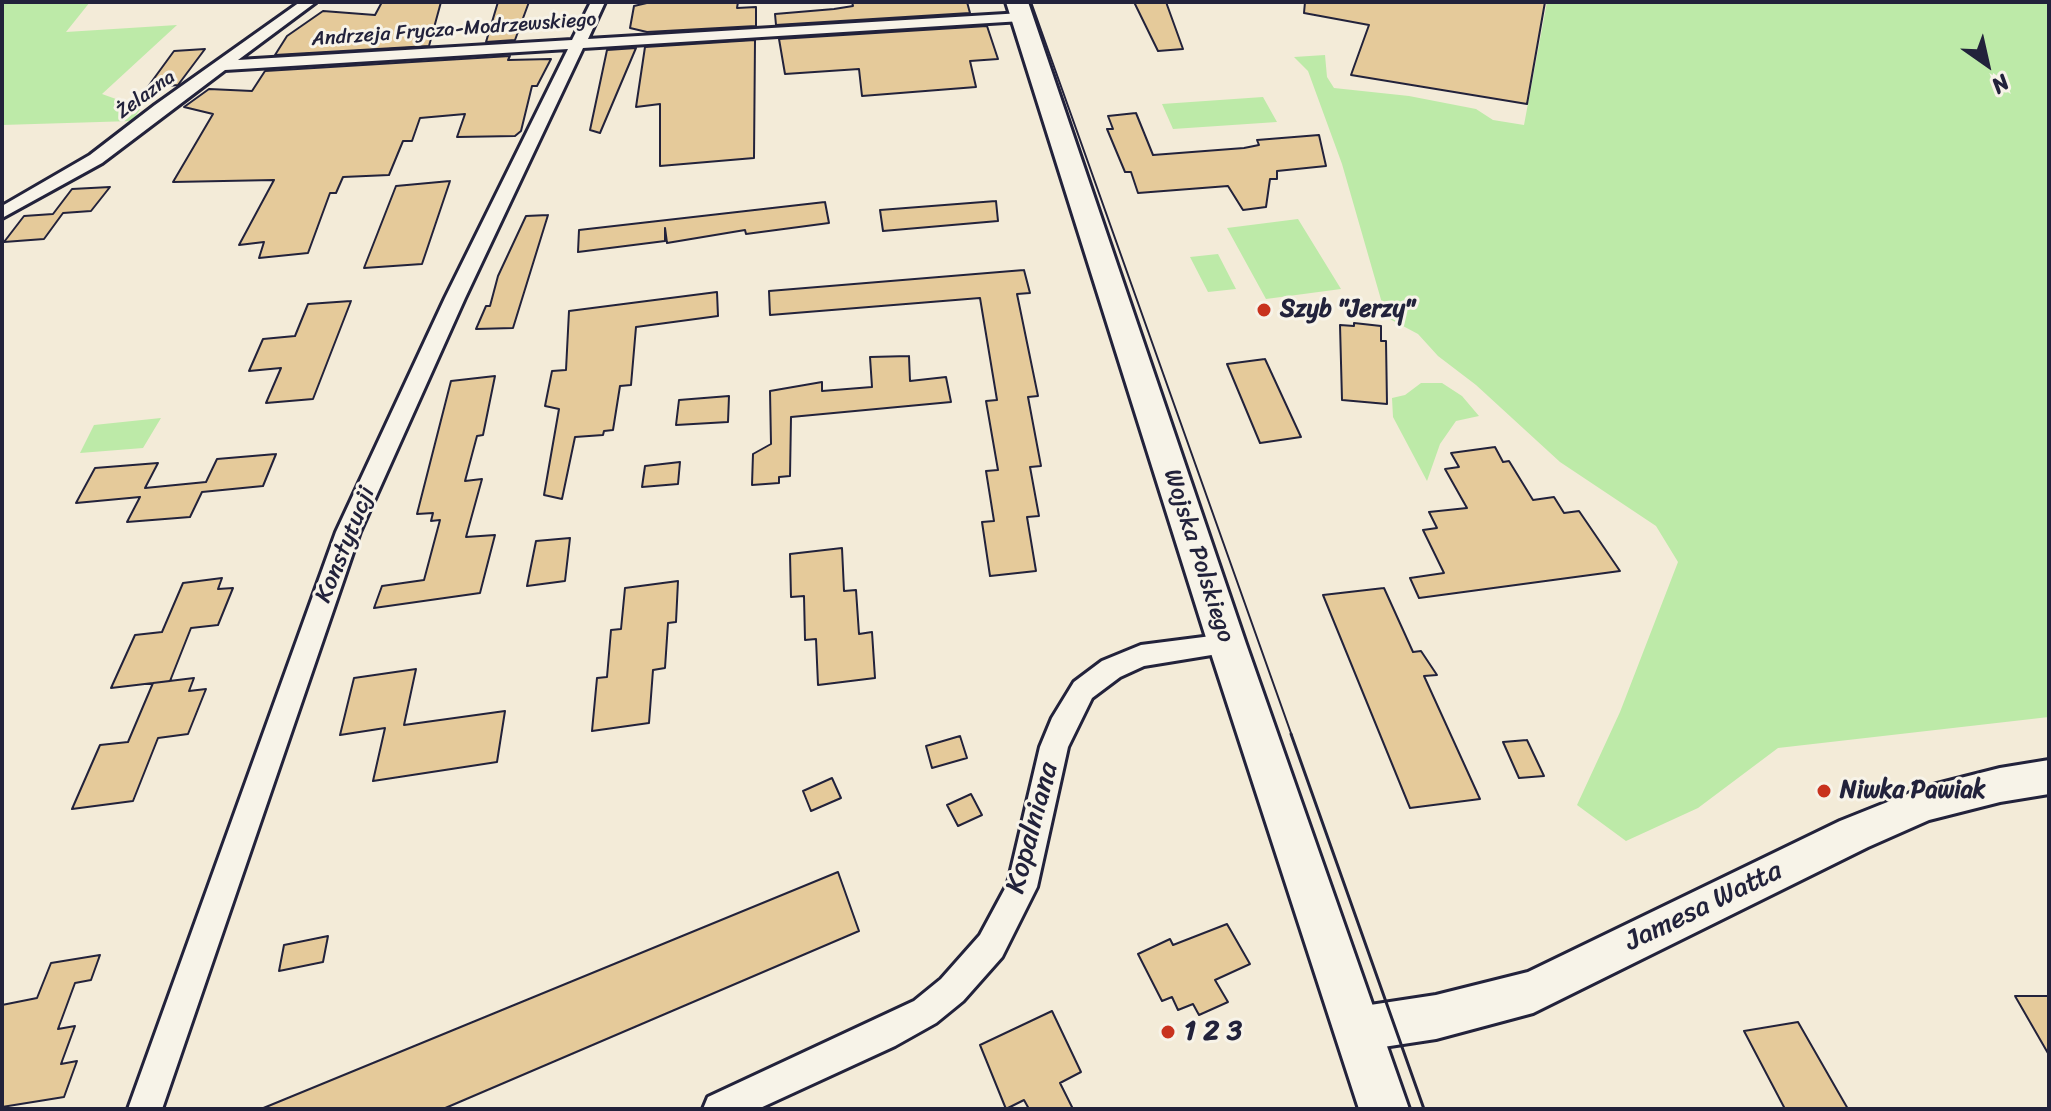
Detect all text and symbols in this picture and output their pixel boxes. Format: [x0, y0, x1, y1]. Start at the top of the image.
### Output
street label: Andrzeja Frycza-Modrzewskiego [311, 8, 597, 52]
north arrow [1947, 24, 2027, 104]
text: N [1983, 64, 2018, 105]
street label: Żelazna [112, 66, 180, 124]
place label: Szyb "Jerzy" [1280, 296, 1415, 324]
marker: Szyb "Jerzy" [1255, 301, 1273, 319]
street label: Wojska Polskiego [1156, 466, 1240, 646]
street label: Konstytucji [310, 483, 382, 607]
street label: Kopalniana [999, 759, 1067, 897]
place label: Niwka Pawiak [1840, 777, 1985, 805]
marker: Niwka Pawiak [1815, 782, 1833, 800]
street label: Jamesa Watta [1620, 855, 1788, 959]
place label: 1 2 3 [1184, 1015, 1242, 1049]
marker: 1 2 3 [1159, 1023, 1177, 1041]

